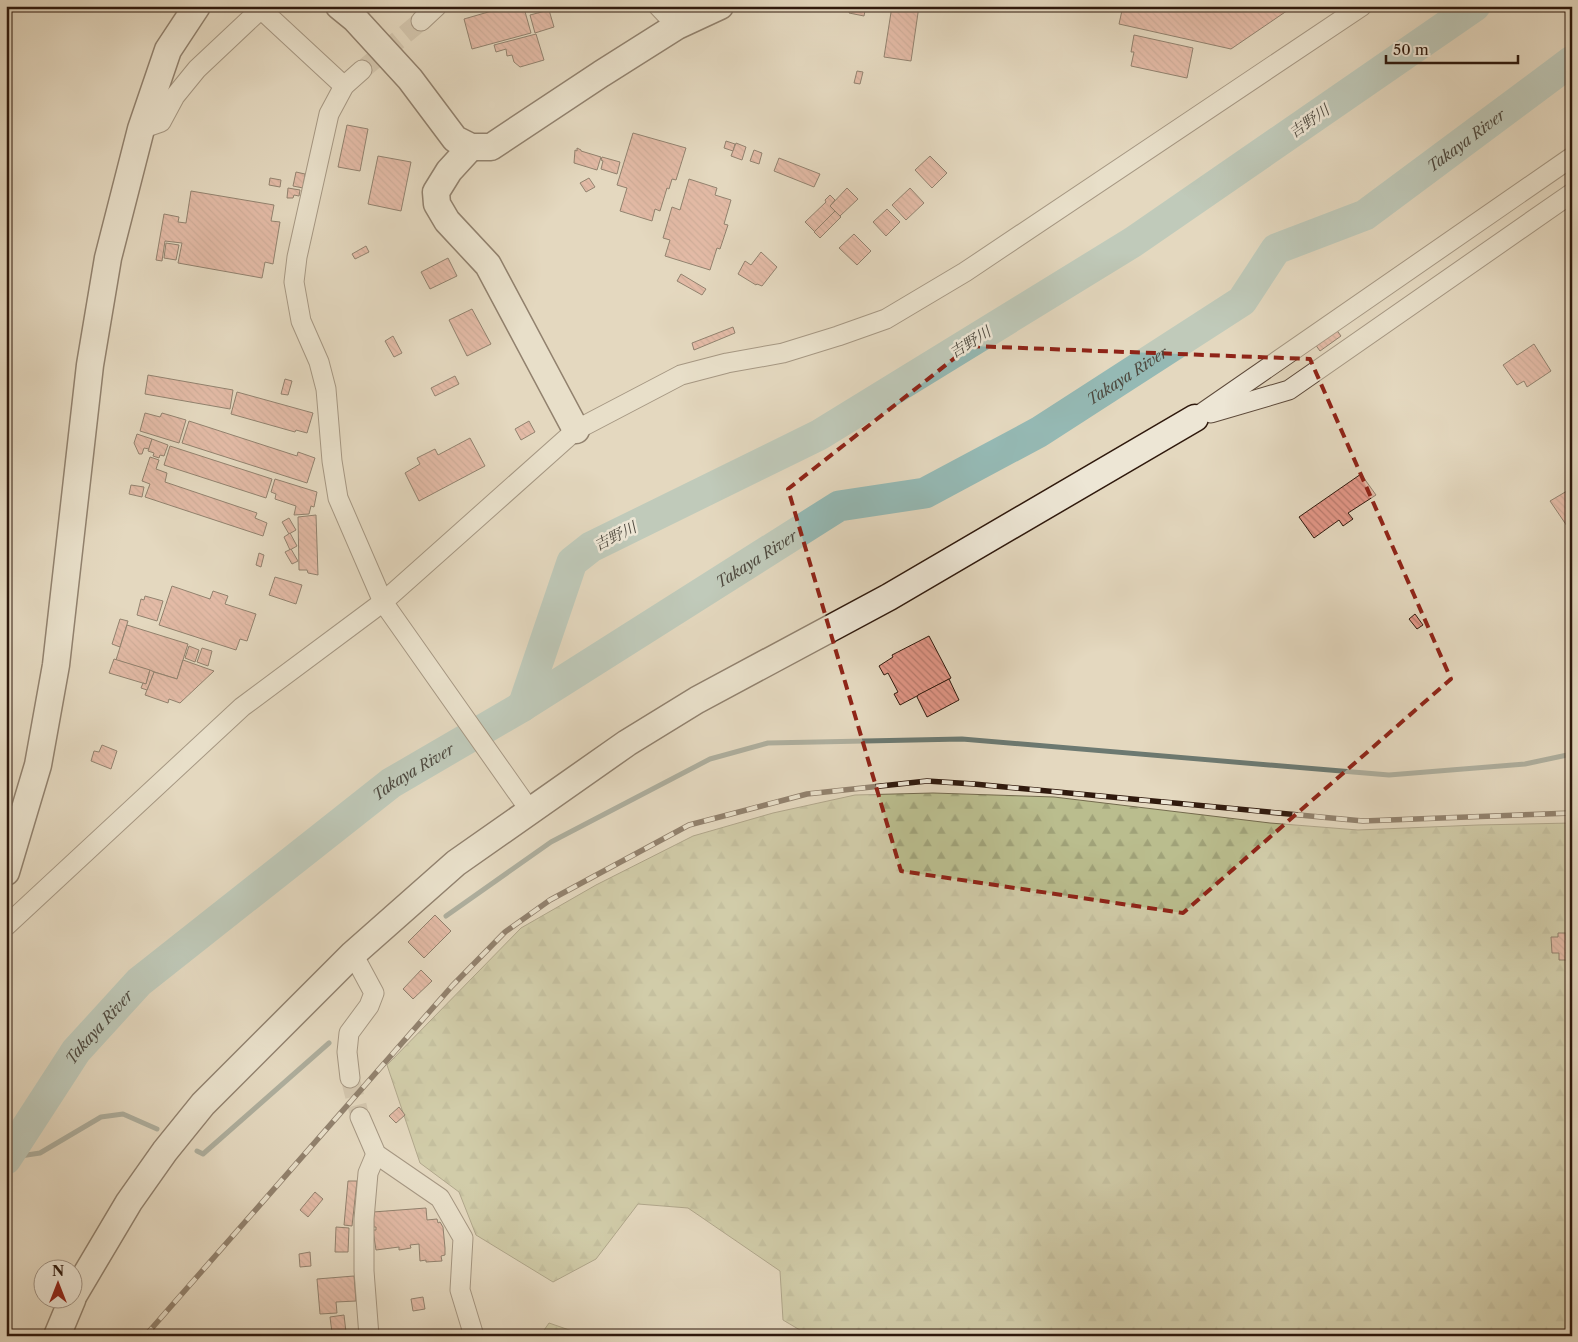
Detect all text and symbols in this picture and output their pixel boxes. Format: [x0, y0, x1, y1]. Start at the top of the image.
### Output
scale bar [1386, 32, 1518, 64]
text: 50 m [1393, 40, 1429, 59]
water label: 吉野川 [1285, 99, 1335, 142]
water label: Takaya River [1423, 104, 1510, 175]
water label: 吉野川 [946, 321, 996, 362]
water label: Takaya River [1083, 342, 1172, 408]
water label: 吉野川 [591, 516, 641, 555]
water label: Takaya River [712, 525, 801, 591]
water label: Takaya River [368, 738, 458, 804]
water label: Takaya River [61, 985, 137, 1067]
north arrow [32, 1260, 82, 1310]
text: N [52, 1262, 64, 1280]

